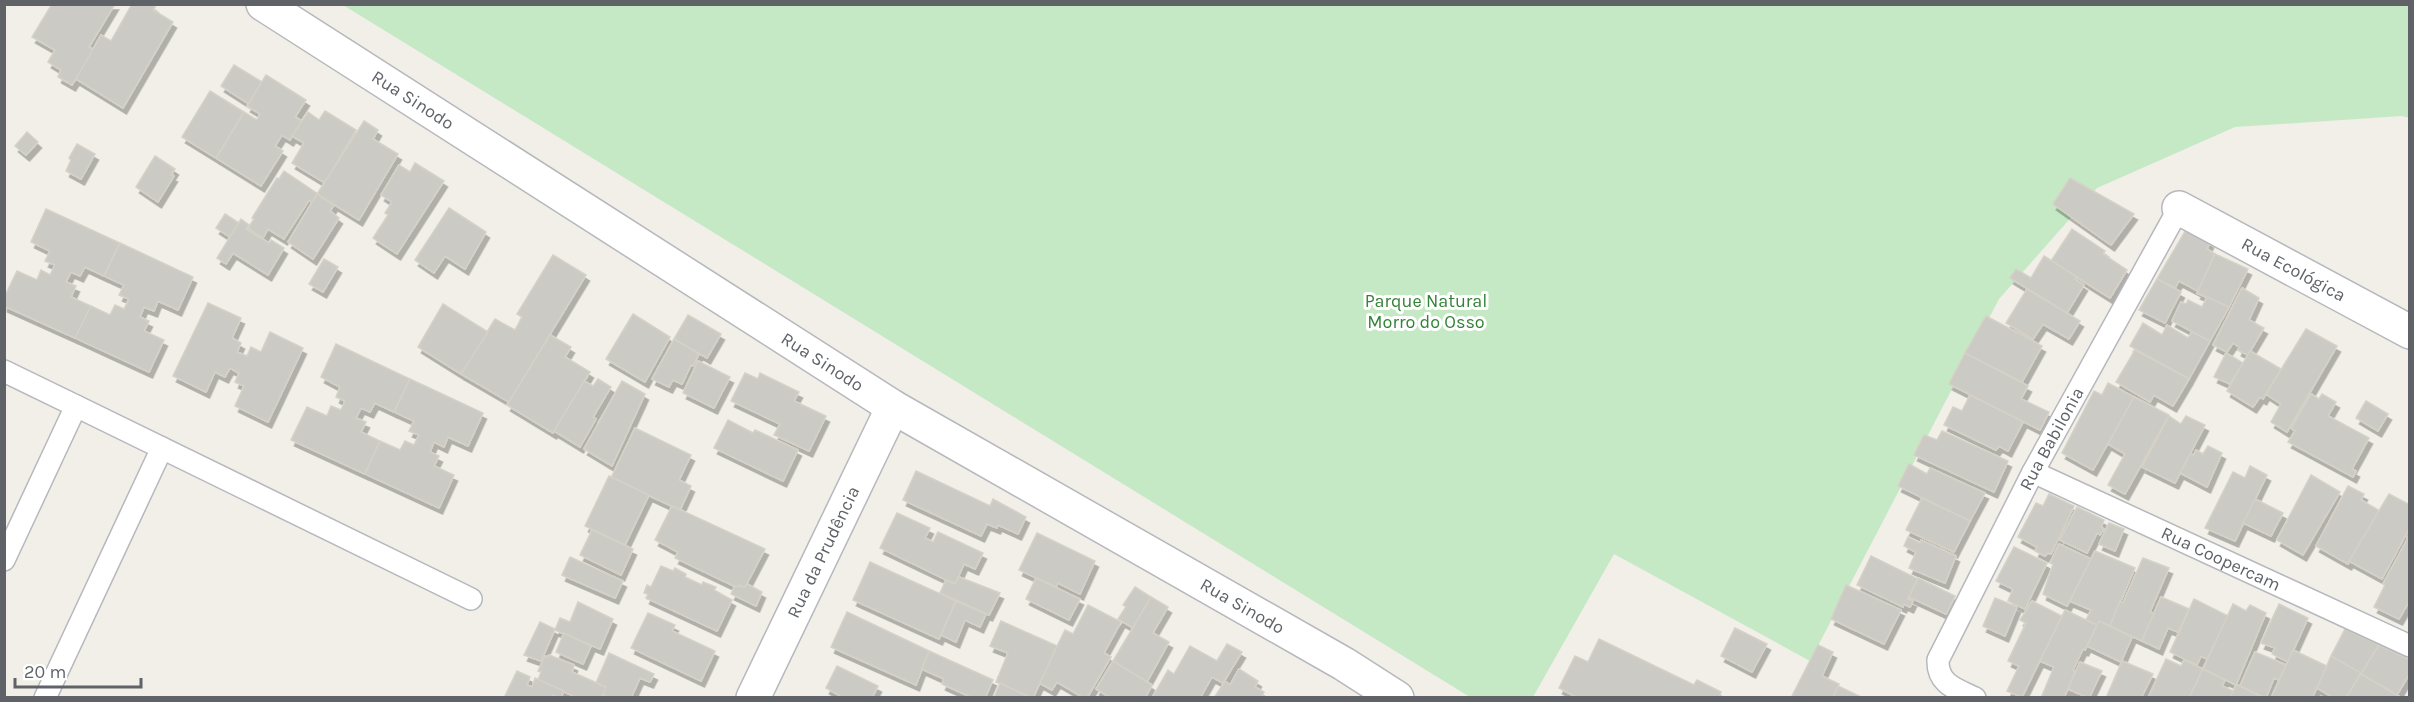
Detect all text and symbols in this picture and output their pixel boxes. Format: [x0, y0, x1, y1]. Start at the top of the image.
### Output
street label: Rua Sinodo [368, 65, 458, 134]
street label: Rua Ecológica [2238, 233, 2349, 306]
park label: Parque Natural Morro do Osso [1365, 290, 1487, 333]
street label: Rua Sinodo [777, 327, 868, 396]
street label: Rua Babilonia [2015, 383, 2089, 494]
street label: Rua da Prudência [782, 482, 864, 622]
street label: Rua Coopercam [2158, 522, 2284, 596]
street label: Rua Sinodo [1196, 573, 1289, 639]
scale bar [15, 651, 141, 689]
text: 20 m [24, 661, 66, 683]

